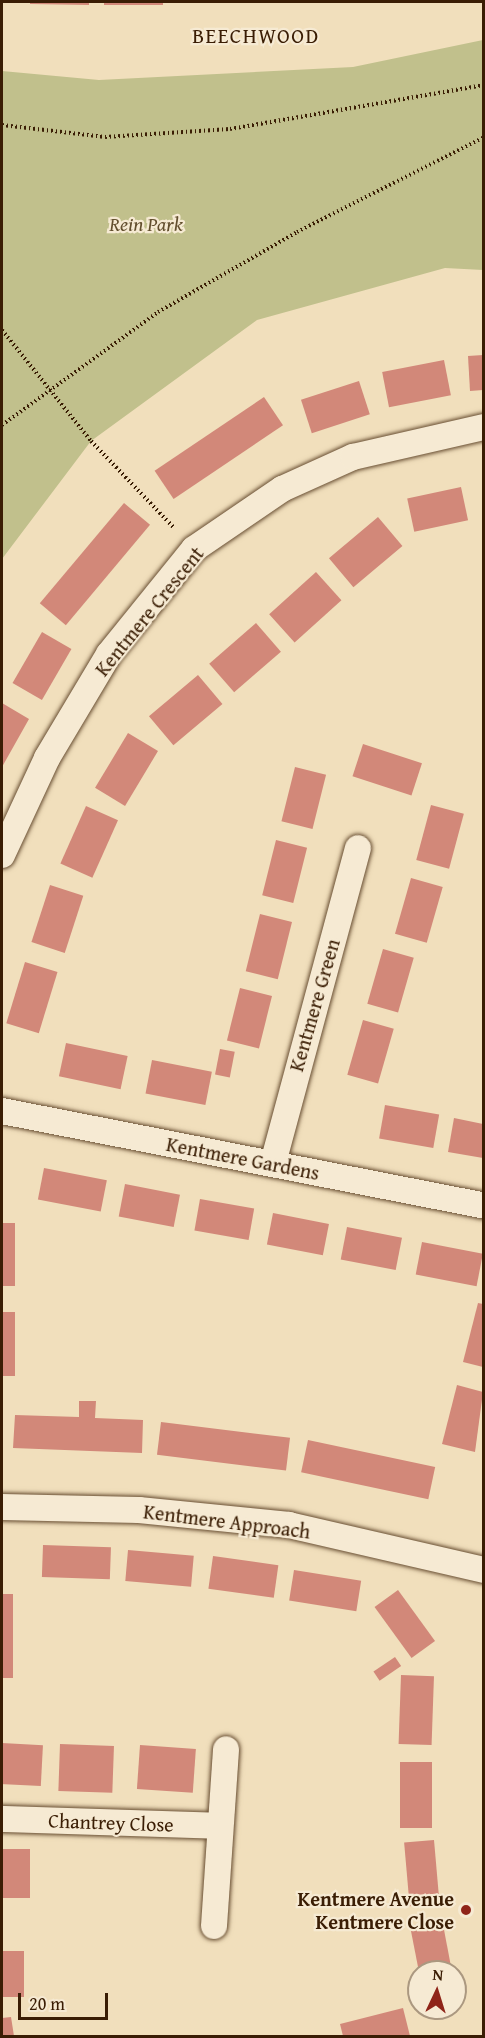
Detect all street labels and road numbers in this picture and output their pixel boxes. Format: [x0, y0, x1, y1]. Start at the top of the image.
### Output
street label: Kentmere Crescent [89, 541, 209, 681]
street label: Kentmere Green [284, 936, 344, 1074]
street label: Kentmere Gardens [164, 1131, 322, 1185]
street label: Kentmere Approach [142, 1499, 312, 1543]
street label: Chantrey Close [48, 1808, 174, 1836]

